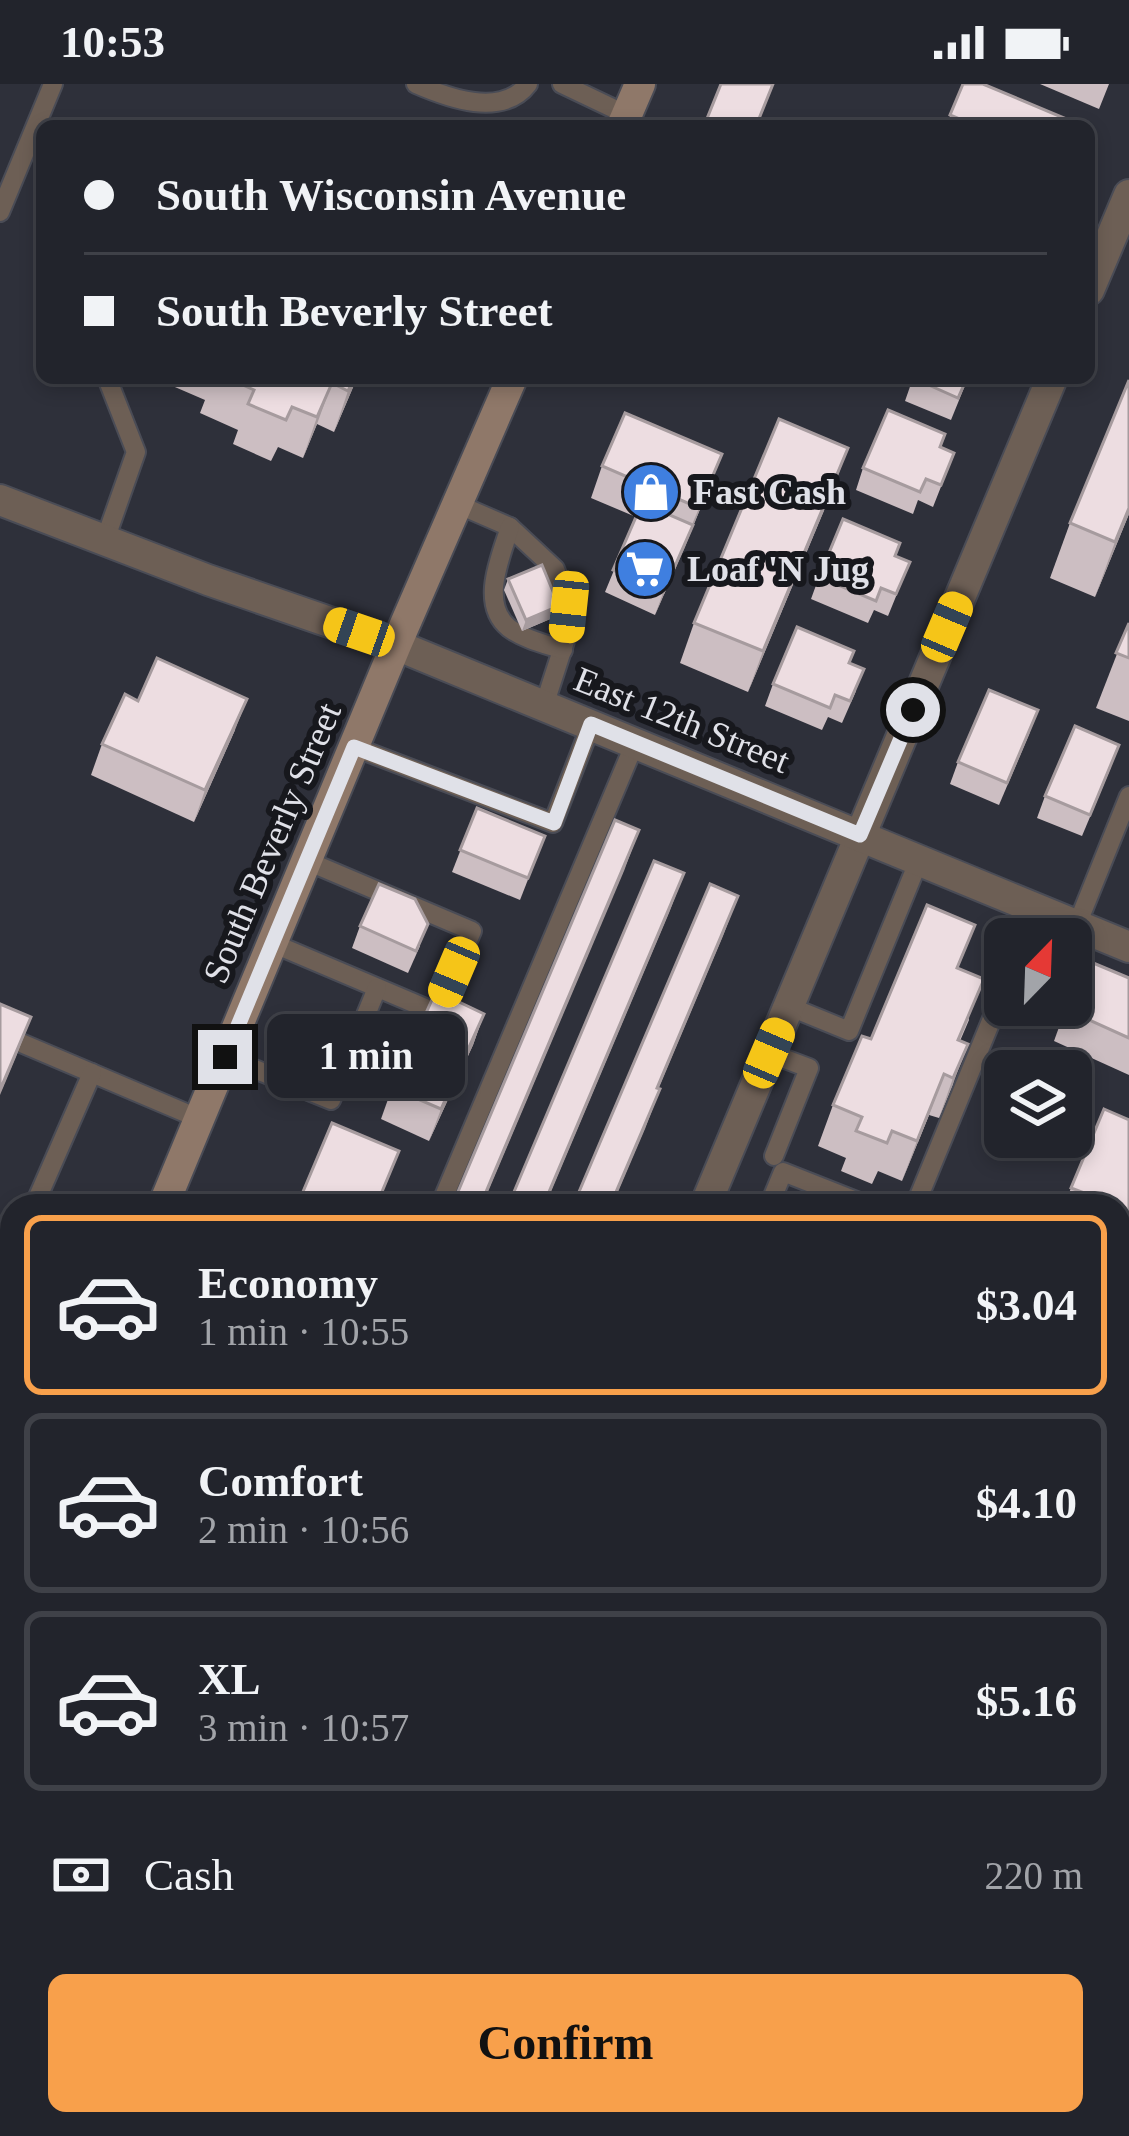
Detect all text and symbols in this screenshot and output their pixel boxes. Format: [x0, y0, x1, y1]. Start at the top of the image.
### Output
text: 10:53 [60, 17, 165, 67]
text: South Wisconsin Avenue [156, 170, 626, 220]
text: South Beverly Street [156, 286, 553, 336]
shop icon: Fast Cash [620, 461, 682, 523]
place label: Fast Cash [693, 472, 846, 512]
supermarket icon: Loaf 'N Jug [614, 538, 676, 600]
place label: Loaf 'N Jug [687, 549, 869, 589]
car [547, 569, 591, 645]
car [916, 587, 978, 667]
car [319, 603, 399, 661]
street label: East 12th Street [569, 659, 795, 781]
route start [886, 683, 940, 737]
street label: South Beverly Street [195, 697, 349, 989]
north arrow [984, 918, 1092, 1026]
map controls [984, 918, 1092, 1158]
car [423, 932, 485, 1012]
car [738, 1013, 800, 1093]
callout: 1 min [267, 1015, 465, 1099]
route end [198, 1030, 252, 1084]
text: 1 min [319, 1034, 413, 1077]
button: layers [984, 1050, 1092, 1158]
icon: car [54, 1251, 162, 1359]
text: Economy [198, 1258, 378, 1308]
text: $3.04 [976, 1280, 1077, 1330]
text: 1 min · 10:55 [198, 1310, 409, 1353]
icon: car [54, 1449, 162, 1557]
text: Comfort [198, 1456, 363, 1506]
text: $4.10 [976, 1478, 1077, 1528]
text: 2 min · 10:56 [198, 1508, 409, 1551]
icon: car [54, 1647, 162, 1755]
text: XL [198, 1654, 261, 1704]
text: $5.16 [976, 1676, 1077, 1726]
text: 3 min · 10:57 [198, 1706, 409, 1749]
icon: cash [48, 1842, 114, 1908]
text: Cash [144, 1850, 234, 1900]
text: 220 m [984, 1854, 1083, 1897]
button: Confirm [48, 1974, 1083, 2112]

